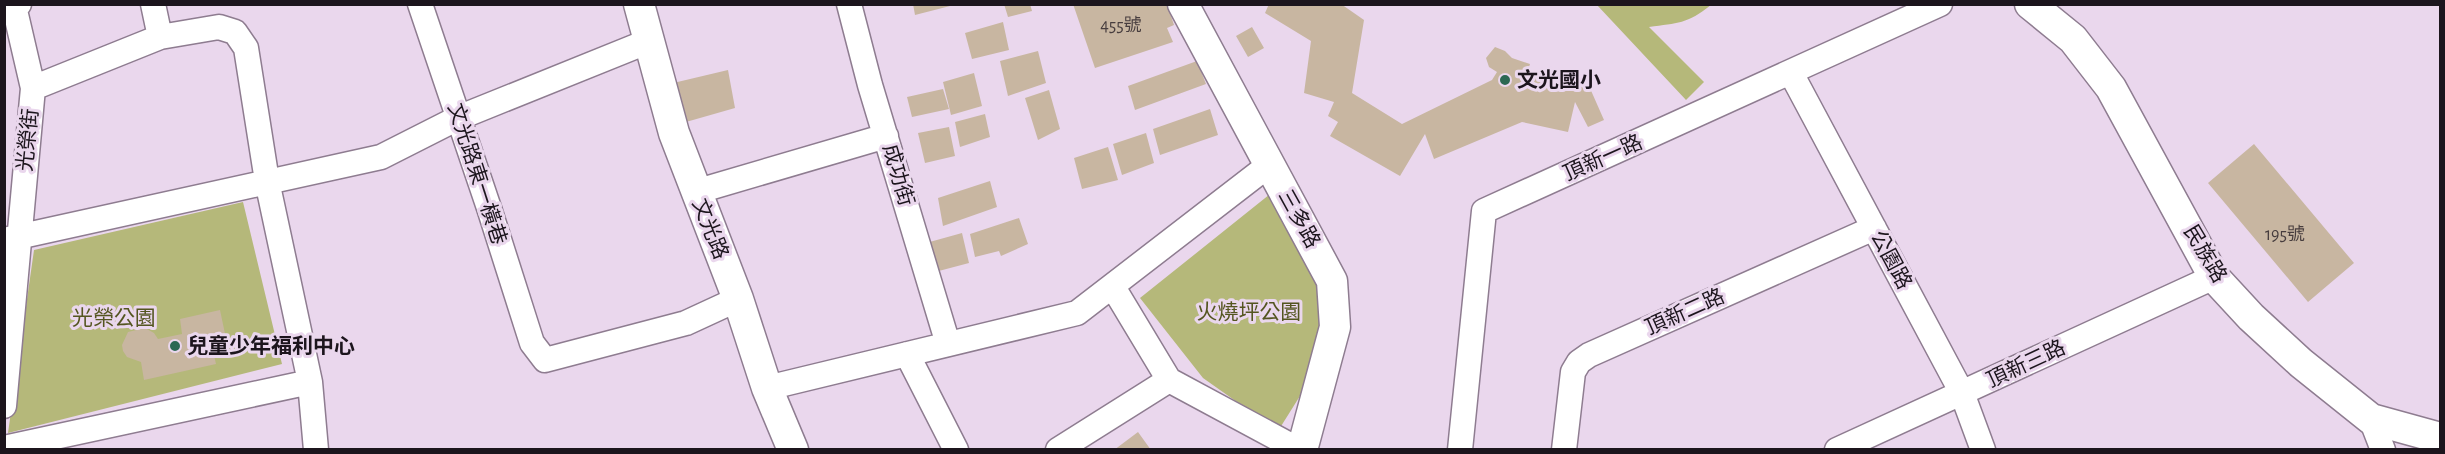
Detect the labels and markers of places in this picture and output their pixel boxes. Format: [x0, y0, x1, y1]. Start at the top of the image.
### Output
place label: 文光國小 [1517, 68, 1601, 91]
marker: 文光國小 [1498, 73, 1512, 87]
place label: 兒童少年福利中心 [187, 334, 355, 357]
marker: 兒童少年福利中心 [168, 339, 182, 353]

